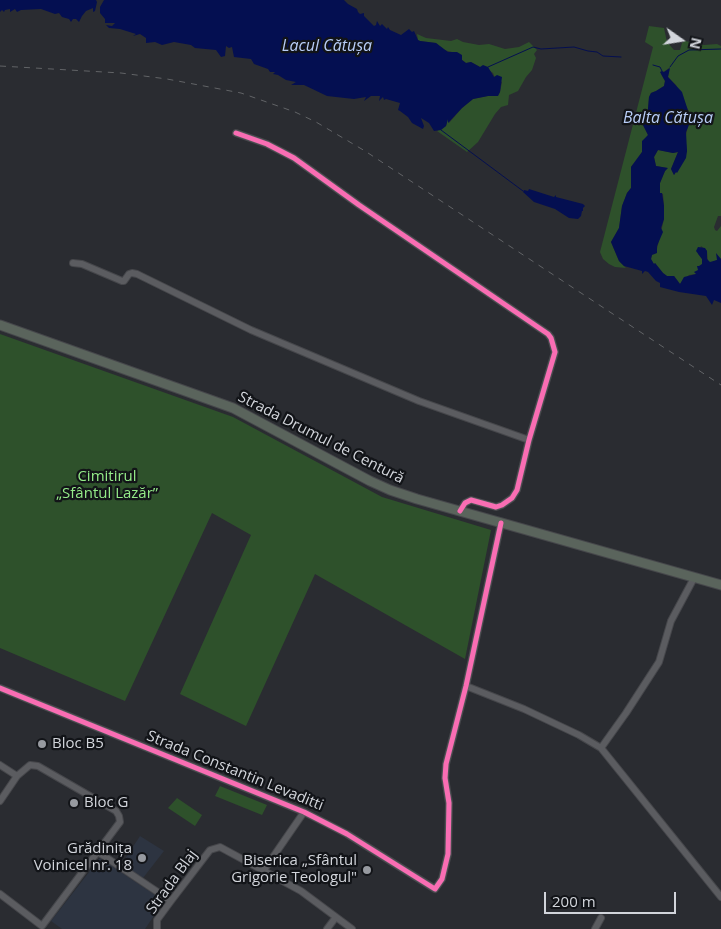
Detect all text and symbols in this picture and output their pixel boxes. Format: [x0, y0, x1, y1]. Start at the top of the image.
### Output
north arrow [656, 15, 706, 65]
water label: Lacul Cătușa [282, 36, 372, 56]
text: N [686, 36, 707, 51]
water label: Balta Cătușa [623, 108, 713, 128]
street label: Strada Drumul de Centură [235, 388, 407, 488]
park label: Cimitirul „Sfântul Lazăr” [56, 468, 158, 503]
street label: Strada Constantin Levaditti [144, 727, 326, 815]
place label: Bloc B5 [52, 735, 104, 753]
marker: Bloc B5 [36, 738, 48, 750]
place label: Bloc G [84, 794, 128, 812]
marker: Bloc G [68, 797, 80, 809]
place label: Grădinița Voinicel nr. 18 [34, 840, 132, 875]
street label: Strada Blaj [143, 846, 201, 918]
marker: Grădinița Voinicel nr. 18 [136, 852, 148, 864]
place label: Biserica „Sfântul Grigorie Teologul" [231, 852, 357, 887]
marker: Biserica „Sfântul Grigorie Teologul" [361, 864, 373, 876]
scale bar [546, 882, 678, 914]
text: 200 m [552, 891, 596, 911]

